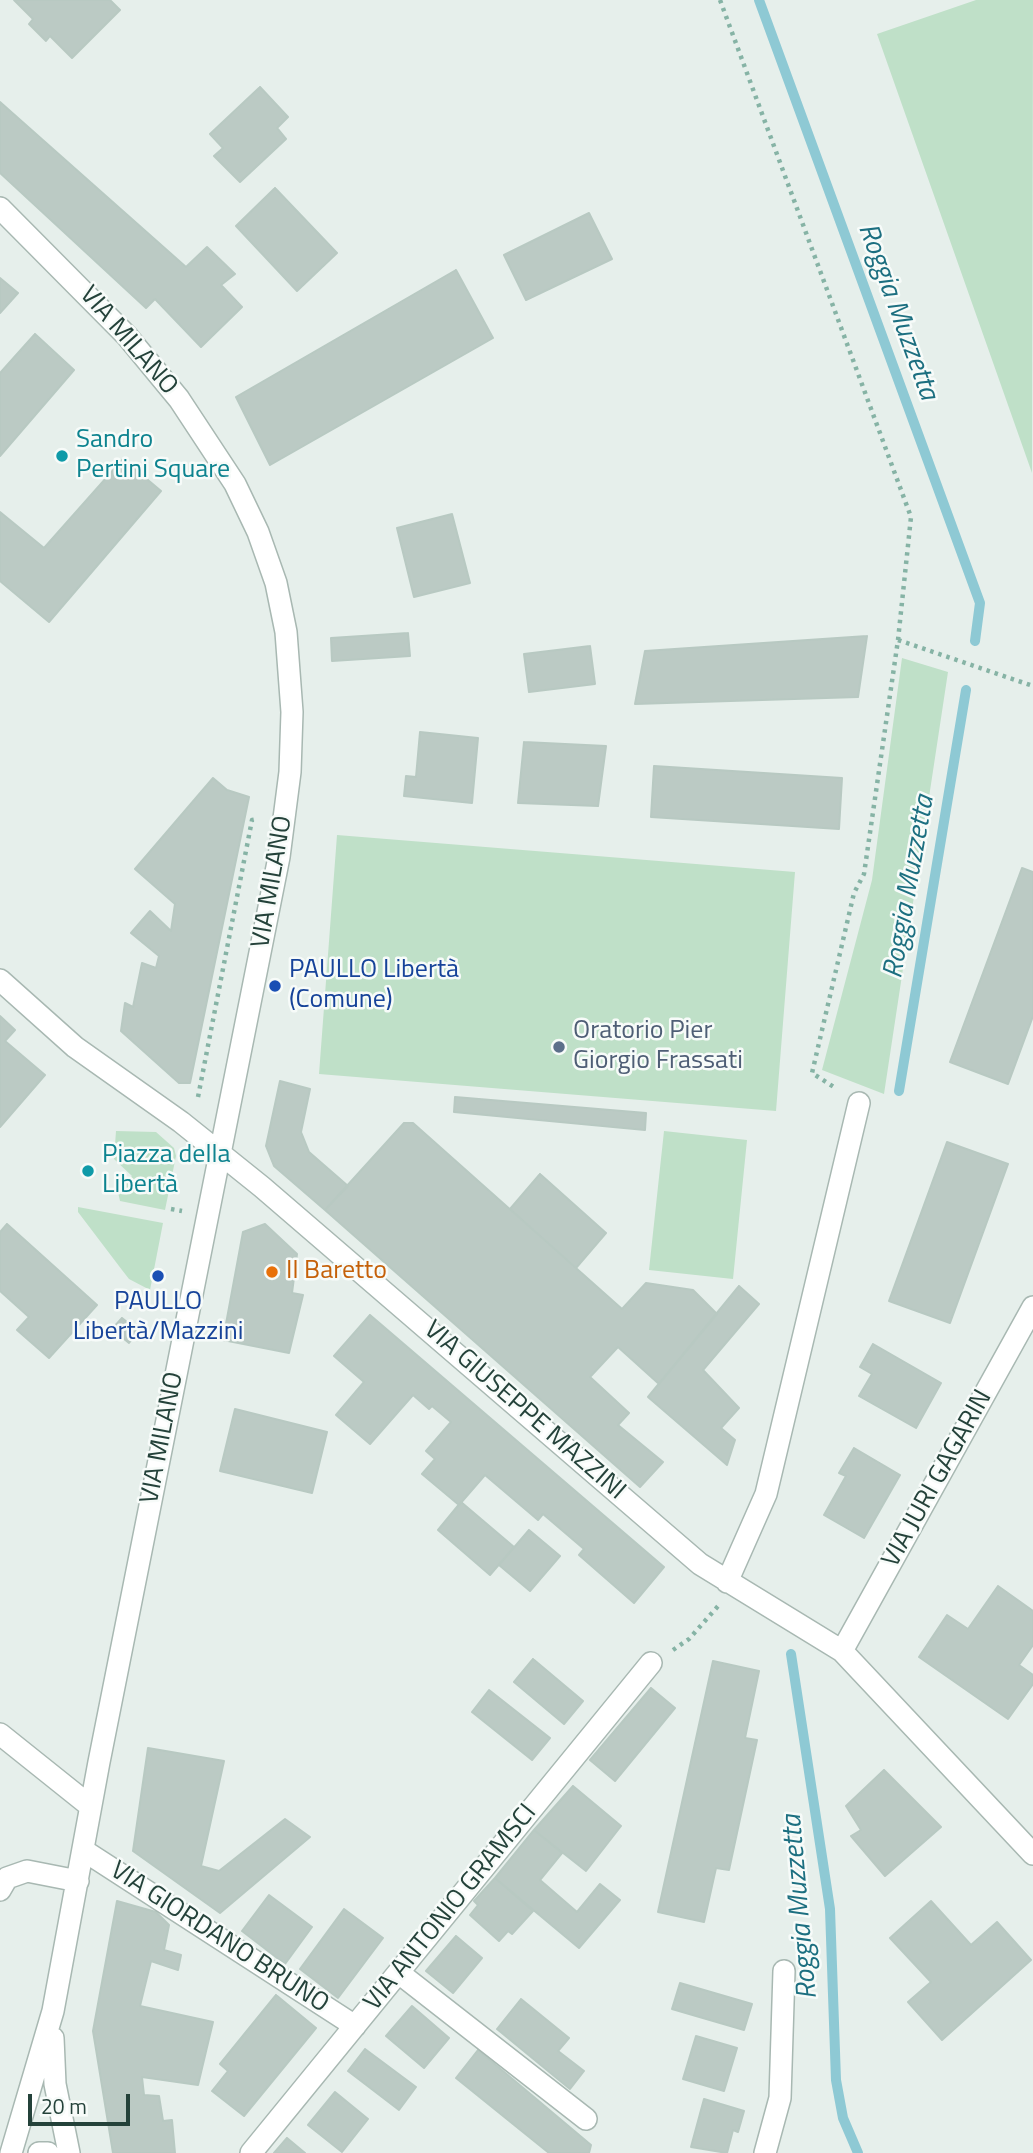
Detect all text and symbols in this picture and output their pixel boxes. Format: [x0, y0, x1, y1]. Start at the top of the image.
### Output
water label: Roggia Muzzetta [850, 219, 944, 405]
street label: VIA MILANO [72, 280, 184, 402]
place label: Sandro Pertini Square [76, 425, 230, 486]
marker: Sandro Pertini Square [54, 448, 70, 464]
water label: Roggia Muzzetta [877, 793, 943, 981]
street label: VIA MILANO [246, 813, 300, 951]
place label: PAULLO Libertà (Comune) [289, 955, 459, 1016]
marker: PAULLO Libertà (Comune) [267, 978, 283, 994]
place label: Oratorio Pier Giorgio Frassati [573, 1016, 743, 1078]
marker: Oratorio Pier Giorgio Frassati [551, 1039, 567, 1055]
place label: Piazza della Libertà [102, 1140, 230, 1202]
marker: Piazza della Libertà [80, 1163, 96, 1179]
place label: Il Baretto [286, 1256, 387, 1288]
marker: Il Baretto [264, 1264, 280, 1280]
marker: PAULLO Libertà/Mazzini [150, 1268, 166, 1284]
place label: PAULLO Libertà/Mazzini [73, 1287, 243, 1348]
street label: VIA GIUSEPPE MAZZINI [417, 1315, 631, 1507]
street label: VIA MILANO [135, 1369, 191, 1507]
street label: VIA JURI GAGARIN [876, 1385, 1000, 1573]
street label: VIA ANTONIO GRAMSCI [358, 1798, 544, 2018]
water label: Roggia Muzzetta [776, 1813, 826, 2001]
street label: VIA GIORDANO BRUNO [104, 1856, 334, 2020]
scale bar [32, 2080, 133, 2124]
text: 20 m [41, 2090, 87, 2122]

